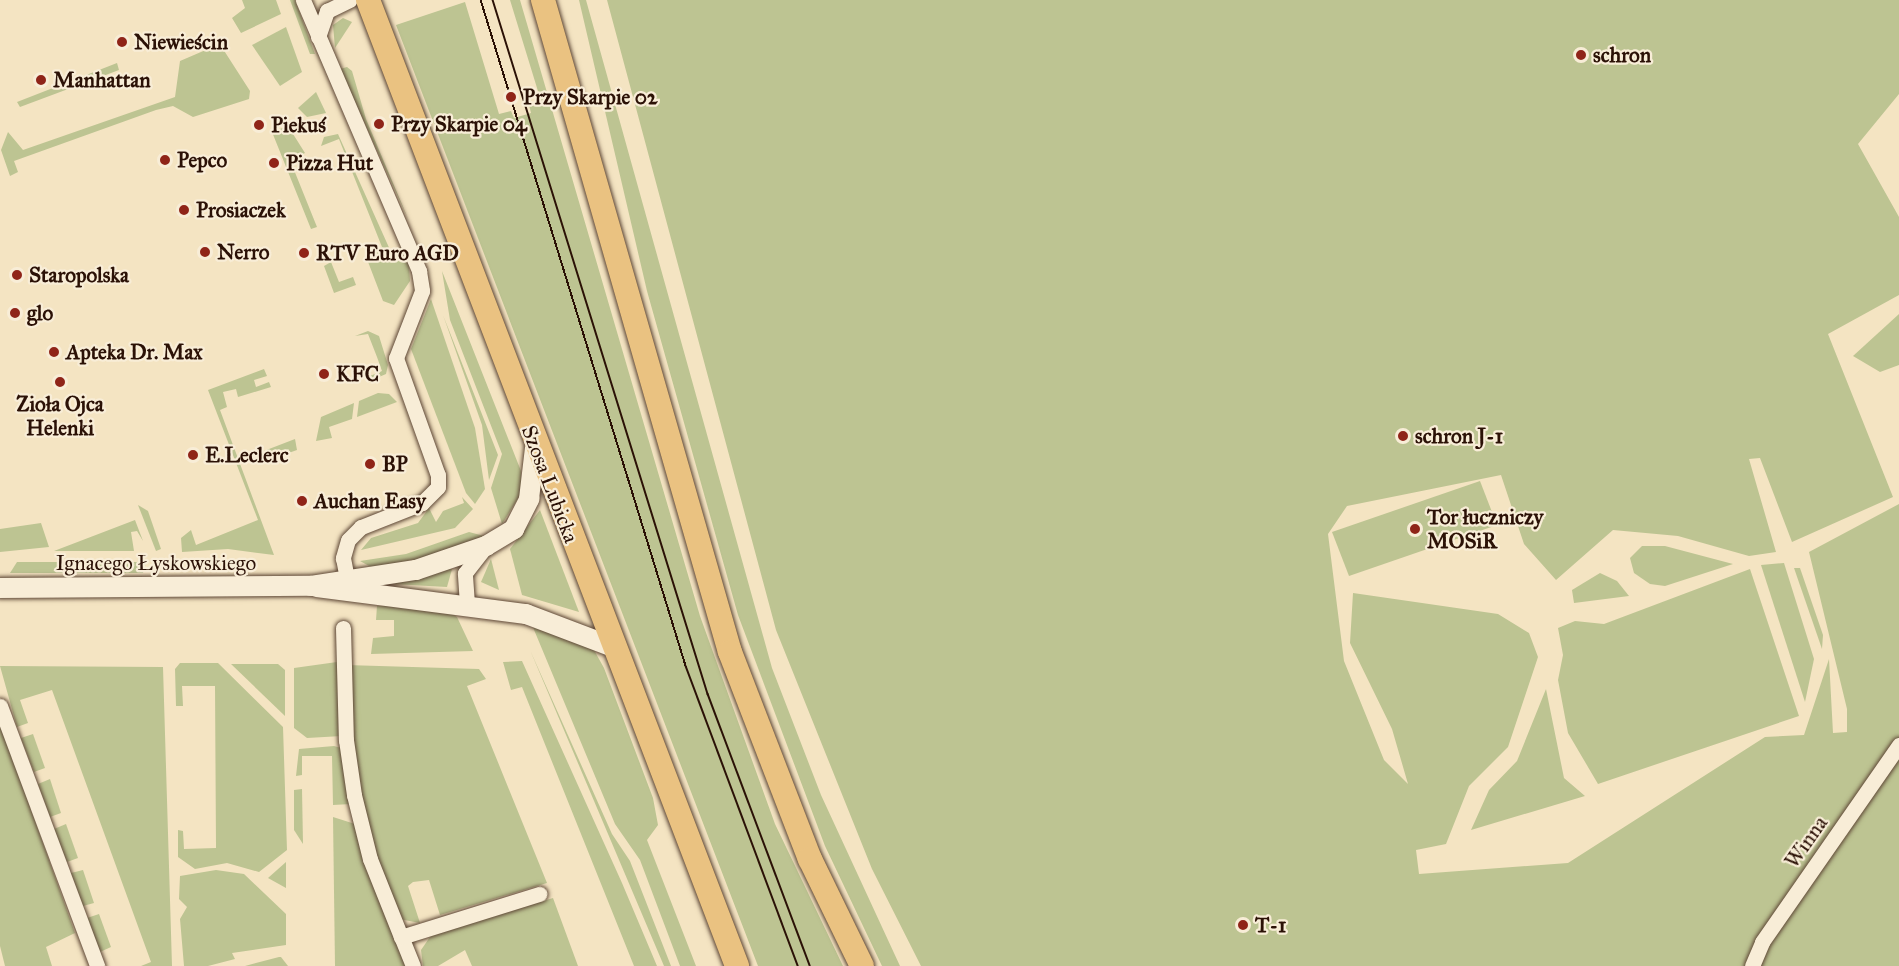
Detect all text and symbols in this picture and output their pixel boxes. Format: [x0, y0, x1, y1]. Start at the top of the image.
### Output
place label: Niewieścin [134, 29, 228, 55]
marker: Niewieścin [115, 35, 129, 49]
place label: schron [1593, 42, 1651, 68]
marker: schron [1574, 48, 1588, 62]
place label: Manhattan [53, 67, 151, 93]
marker: Manhattan [34, 73, 48, 87]
place label: Przy Skarpie 02 [523, 84, 657, 110]
marker: Przy Skarpie 02 [504, 90, 518, 104]
place label: Przy Skarpie 04 [391, 111, 527, 137]
place label: Piekuś [271, 112, 326, 138]
marker: Przy Skarpie 04 [372, 117, 386, 131]
marker: Piekuś [252, 118, 266, 132]
place label: Pepco [177, 147, 227, 173]
place label: Pizza Hut [286, 150, 373, 176]
marker: Pepco [158, 153, 172, 167]
marker: Pizza Hut [267, 156, 281, 170]
place label: Prosiaczek [196, 197, 286, 223]
marker: Prosiaczek [177, 203, 191, 217]
place label: Nerro [217, 239, 270, 265]
place label: RTV Euro AGD [316, 240, 459, 266]
marker: Nerro [198, 245, 212, 259]
marker: RTV Euro AGD [297, 246, 311, 260]
place label: Staropolska [29, 262, 129, 288]
marker: Staropolska [10, 268, 24, 282]
place label: glo [27, 300, 53, 326]
marker: glo [8, 306, 22, 320]
place label: Apteka Dr. Max [66, 339, 203, 365]
marker: Apteka Dr. Max [47, 345, 61, 359]
place label: KFC [336, 361, 379, 387]
marker: KFC [317, 367, 331, 381]
marker: Zioła Ojca Helenki [53, 375, 67, 389]
place label: Zioła Ojca Helenki [16, 391, 104, 441]
street label: Szosa Lubicka [516, 422, 584, 546]
place label: schron J-1 [1415, 423, 1503, 449]
marker: schron J-1 [1396, 429, 1410, 443]
place label: E.Leclerc [205, 442, 289, 468]
marker: E.Leclerc [186, 448, 200, 462]
place label: BP [382, 451, 408, 477]
marker: BP [363, 457, 377, 471]
place label: Auchan Easy [314, 488, 426, 514]
marker: Auchan Easy [295, 494, 309, 508]
place label: Tor łuczniczy MOSiR [1427, 504, 1543, 554]
marker: Tor łuczniczy MOSiR [1408, 522, 1422, 536]
street label: Ignacego Łyskowskiego [56, 550, 256, 576]
street label: Winna [1779, 811, 1833, 873]
place label: T-1 [1255, 912, 1286, 938]
marker: T-1 [1236, 918, 1250, 932]

